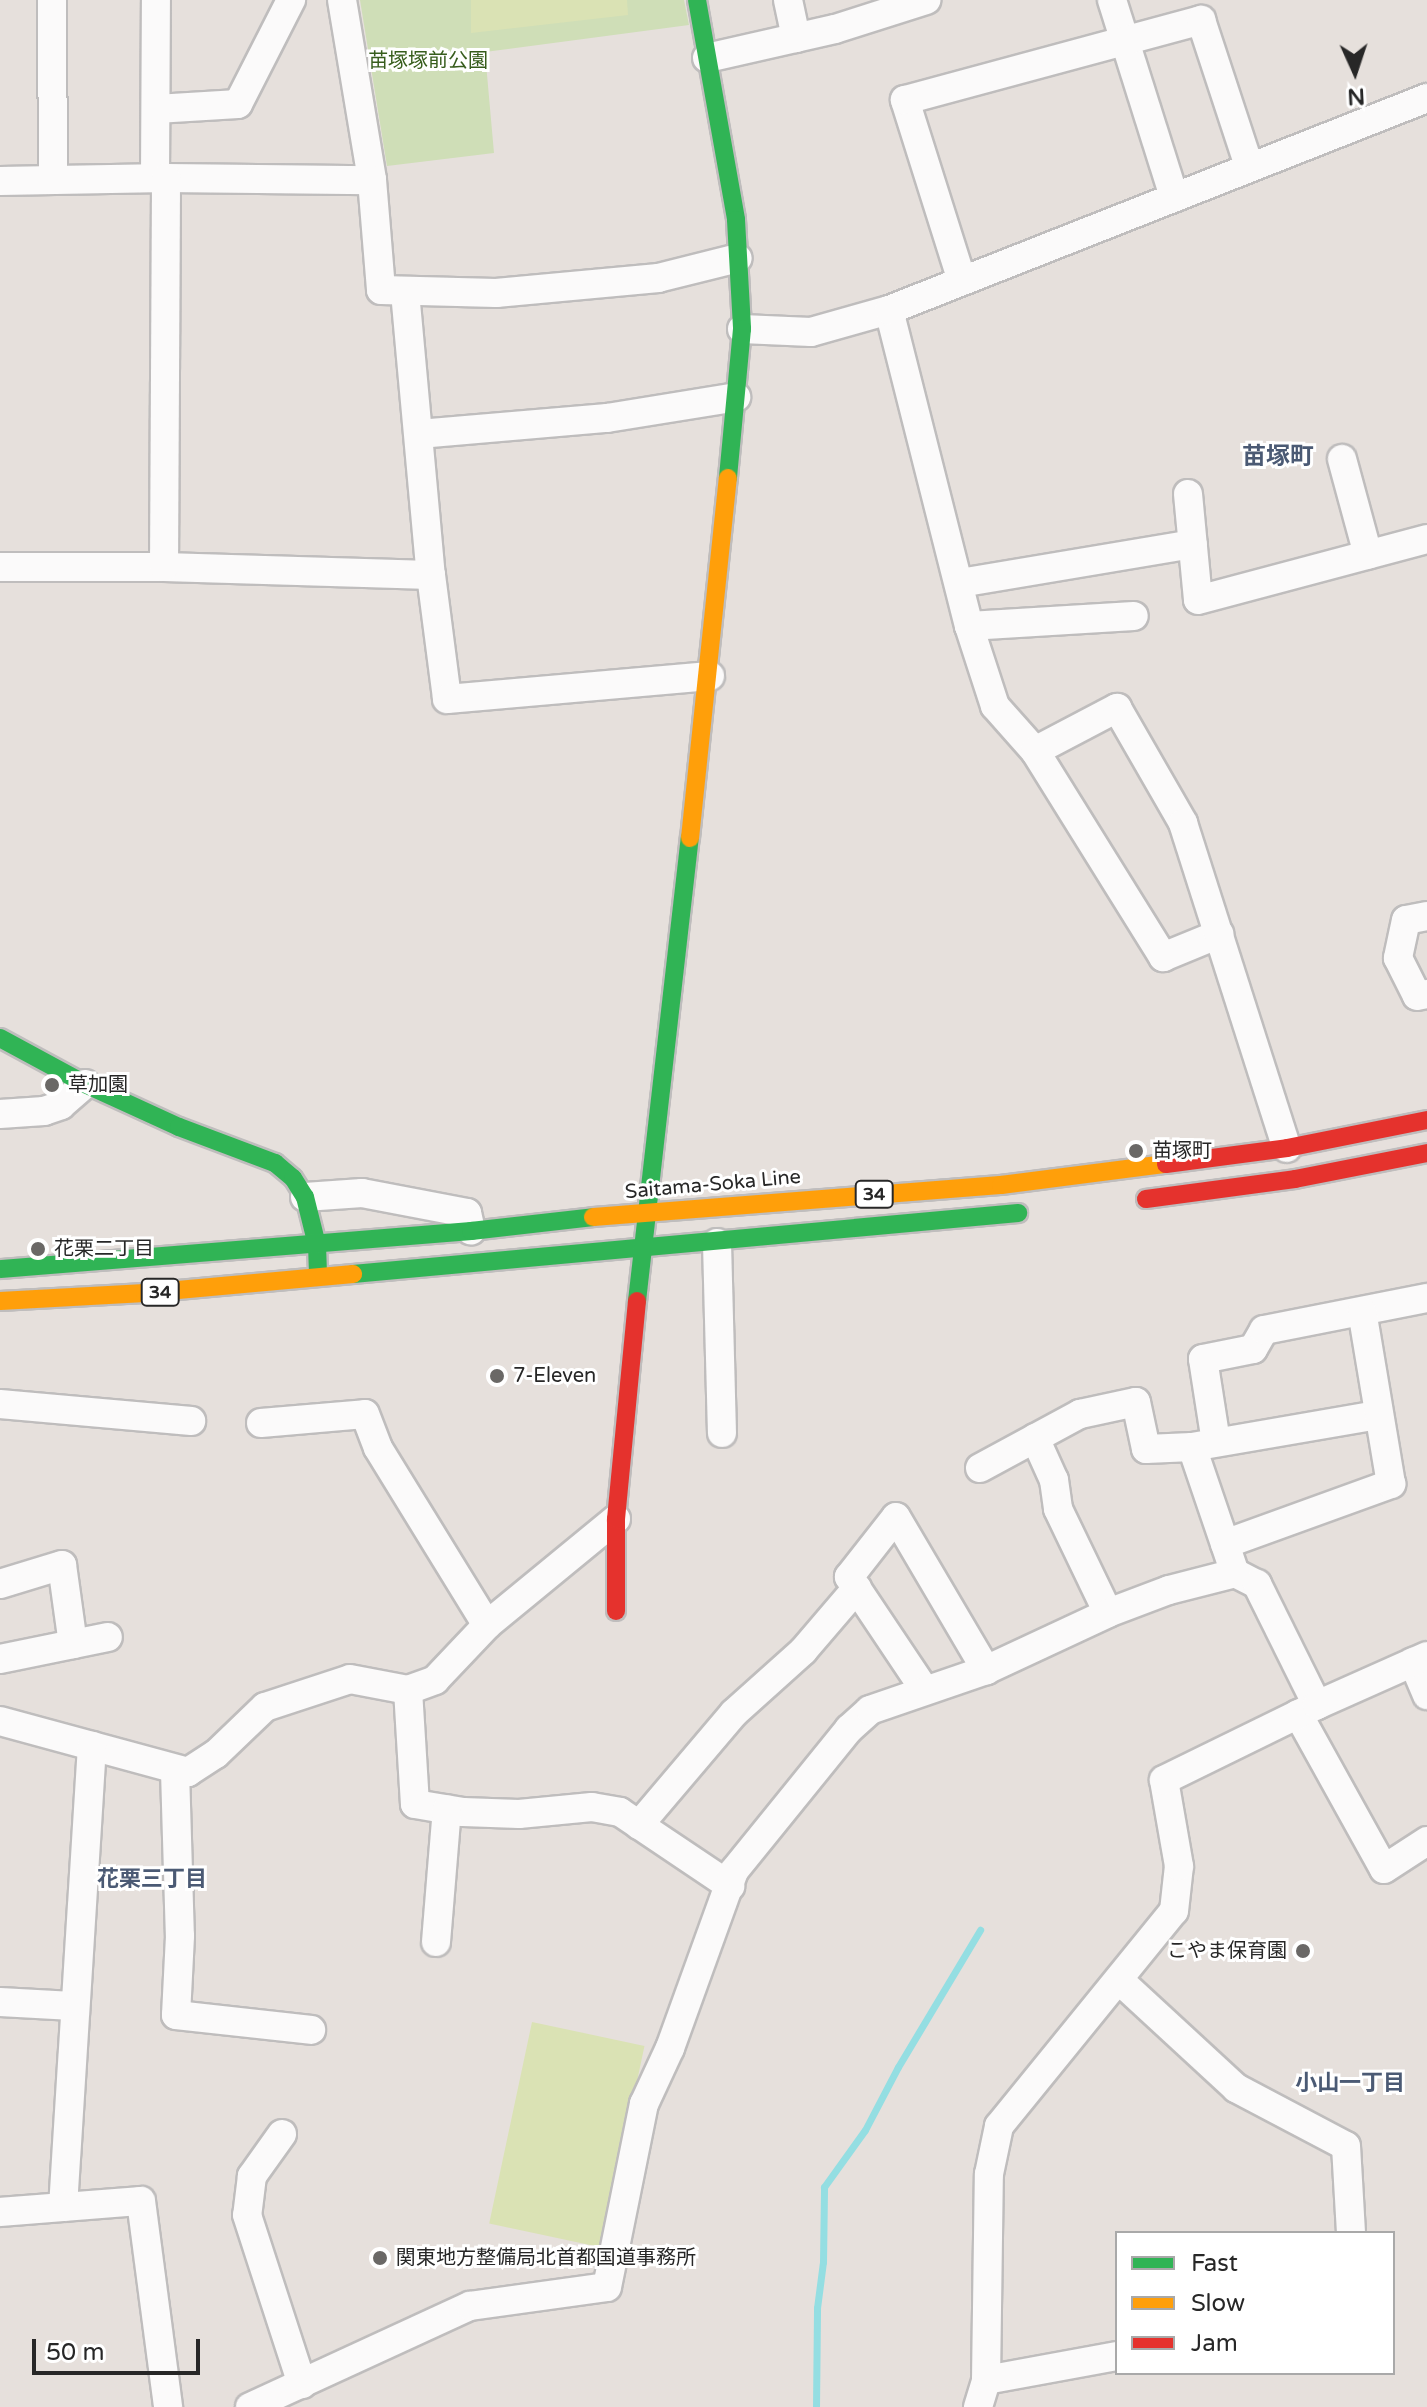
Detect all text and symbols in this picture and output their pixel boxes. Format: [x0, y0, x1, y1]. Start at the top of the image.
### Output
north arrow [1315, 32, 1395, 112]
park label: 苗塚塚前公園 [368, 49, 488, 73]
text: N [1347, 83, 1366, 109]
district label: 苗塚町 [1242, 443, 1314, 471]
place label: 草加園 [68, 1073, 128, 1097]
marker: 草加園 [43, 1076, 61, 1094]
place label: 苗塚町 [1152, 1139, 1212, 1163]
marker: 苗塚町 [1127, 1142, 1145, 1160]
street label: Saitama-Soka Line [624, 1165, 802, 1205]
road number: 34 [854, 1180, 894, 1208]
place label: 花栗二丁目 [54, 1237, 154, 1261]
marker: 花栗二丁目 [29, 1240, 47, 1258]
road number: 34 [140, 1278, 180, 1306]
place label: 7-Eleven [513, 1364, 596, 1388]
marker: 7-Eleven [488, 1367, 506, 1385]
district label: 花栗三丁目 [97, 1867, 207, 1893]
place label: こやま保育園 [1167, 1939, 1287, 1963]
marker: こやま保育園 [1294, 1942, 1312, 1960]
district label: 小山一丁目 [1295, 2071, 1405, 2097]
legend [1115, 2231, 1395, 2375]
place label: 関東地方整備局北首都国道事務所 [396, 2246, 696, 2270]
marker: 関東地方整備局北首都国道事務所 [371, 2249, 389, 2267]
text: Fast [1191, 2249, 1238, 2278]
text: Slow [1191, 2289, 1245, 2318]
scale bar [36, 2323, 204, 2373]
text: Jam [1191, 2329, 1238, 2358]
text: 50 m [46, 2338, 104, 2367]

